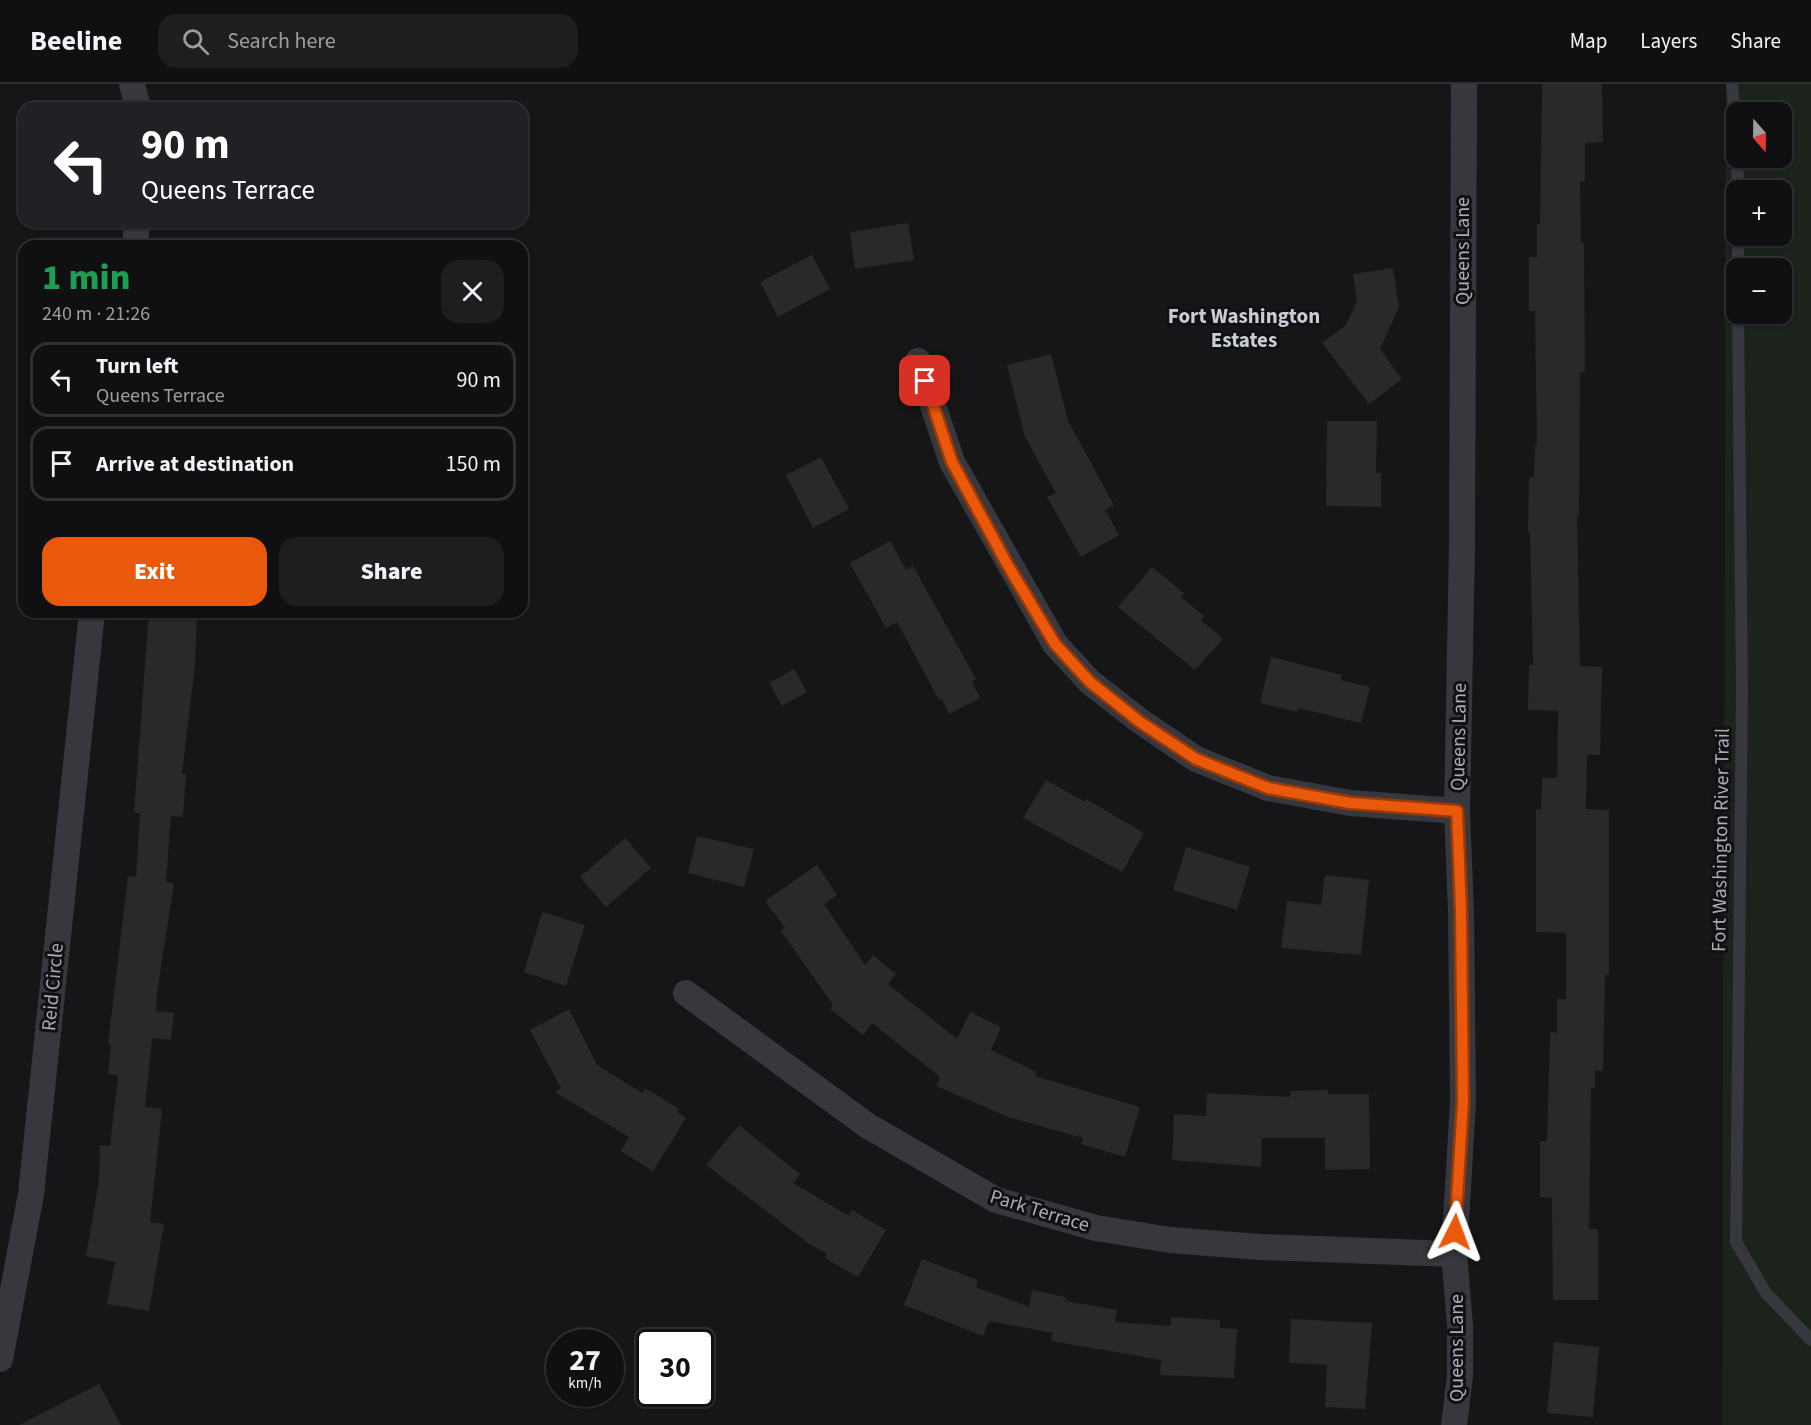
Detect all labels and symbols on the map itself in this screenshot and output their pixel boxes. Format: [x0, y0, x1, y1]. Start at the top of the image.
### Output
north arrow [1726, 102, 1792, 168]
street label: Queens Lane [1449, 197, 1477, 305]
district label: Fort Washington Estates [1168, 301, 1320, 355]
pin [899, 355, 950, 406]
street label: Queens Lane [1444, 683, 1474, 791]
street label: Fort Washington River Trail [1705, 728, 1737, 952]
street label: Reid Circle [35, 942, 71, 1032]
street label: Park Terrace [986, 1183, 1093, 1239]
position arrow [1423, 1200, 1487, 1264]
street label: Queens Lane [1443, 1294, 1471, 1402]
speed limit sign: 30 [636, 1329, 714, 1407]

